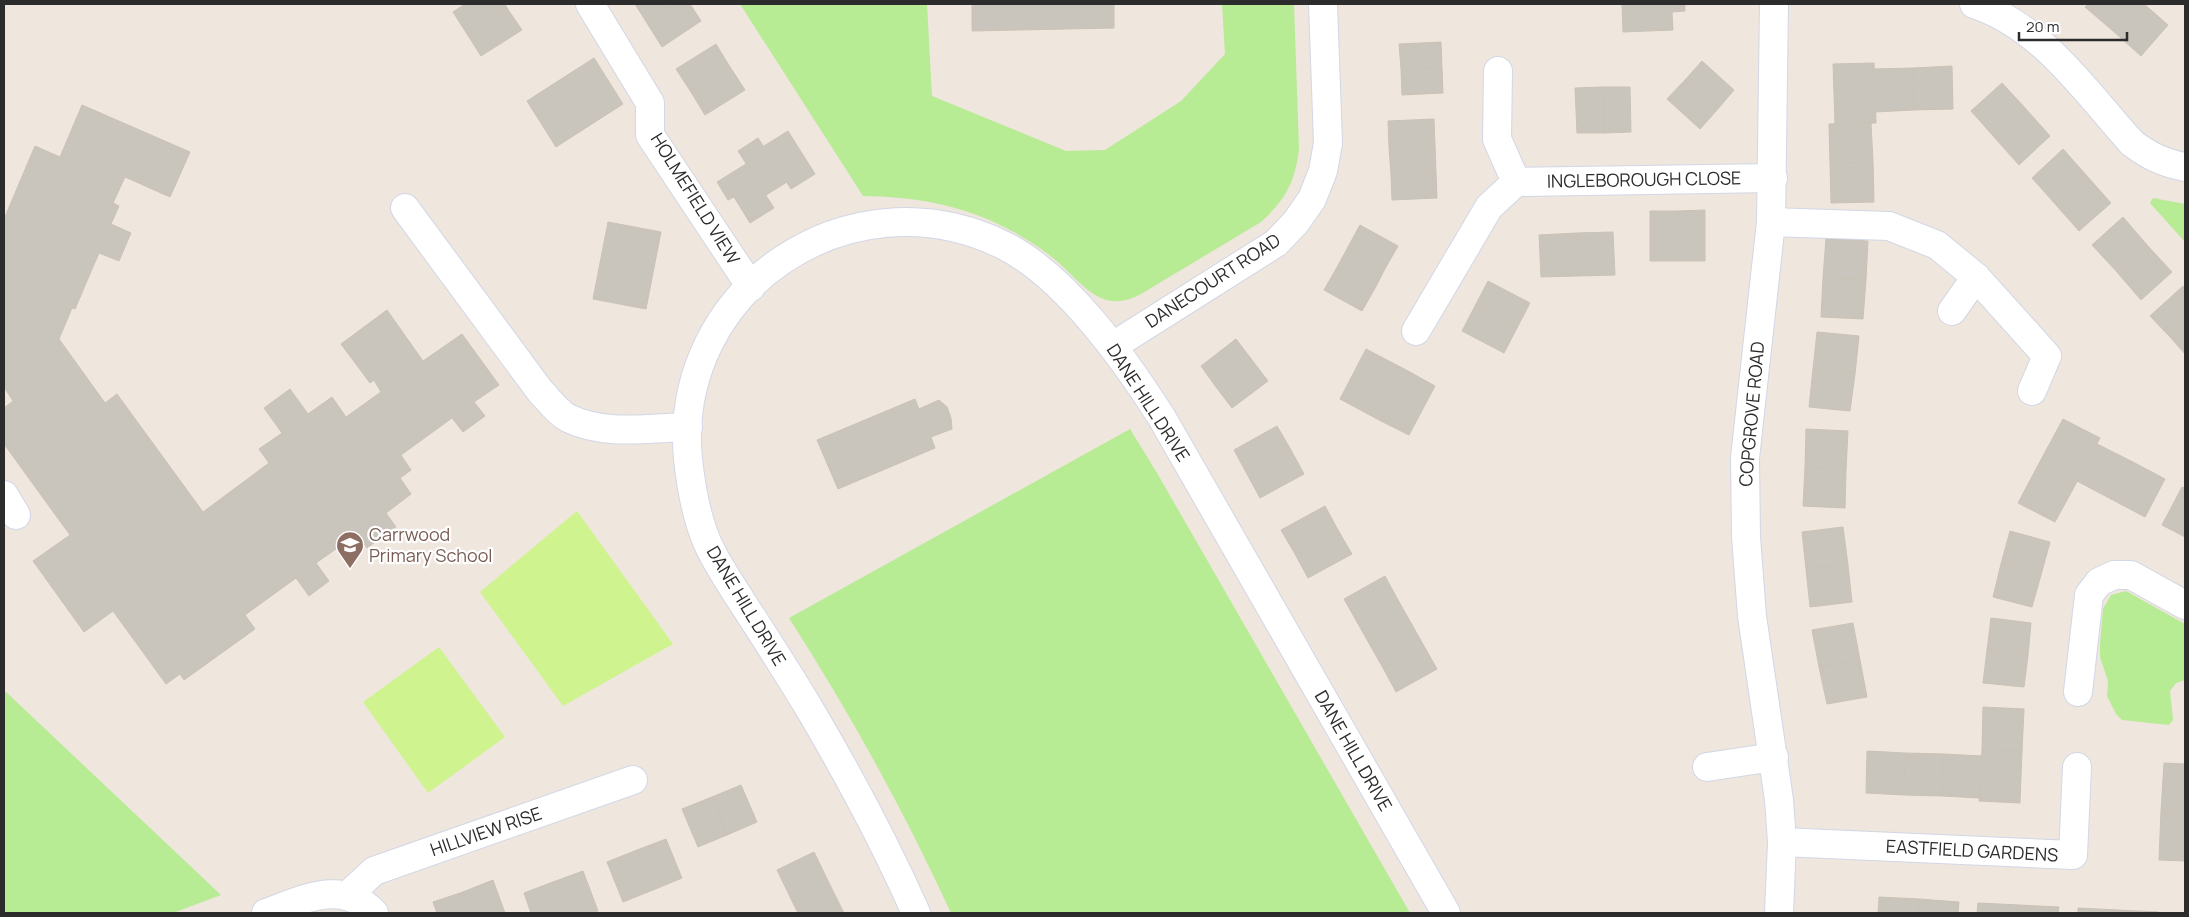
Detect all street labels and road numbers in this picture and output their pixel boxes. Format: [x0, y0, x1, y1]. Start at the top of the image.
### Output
street label: HOLMEFIELD VIEW [646, 128, 746, 269]
street label: INGLEBOROUGH CLOSE [1547, 165, 1741, 193]
street label: DANECOURT ROAD [1140, 227, 1285, 333]
street label: DANE HILL DRIVE [1102, 339, 1196, 466]
street label: COPGROVE ROAD [1733, 340, 1769, 487]
street label: DANE HILL DRIVE [702, 541, 792, 670]
street label: DANE HILL DRIVE [1310, 686, 1398, 815]
street label: HILLVIEW RISE [427, 801, 544, 861]
street label: EASTFIELD GARDENS [1885, 834, 2059, 866]

